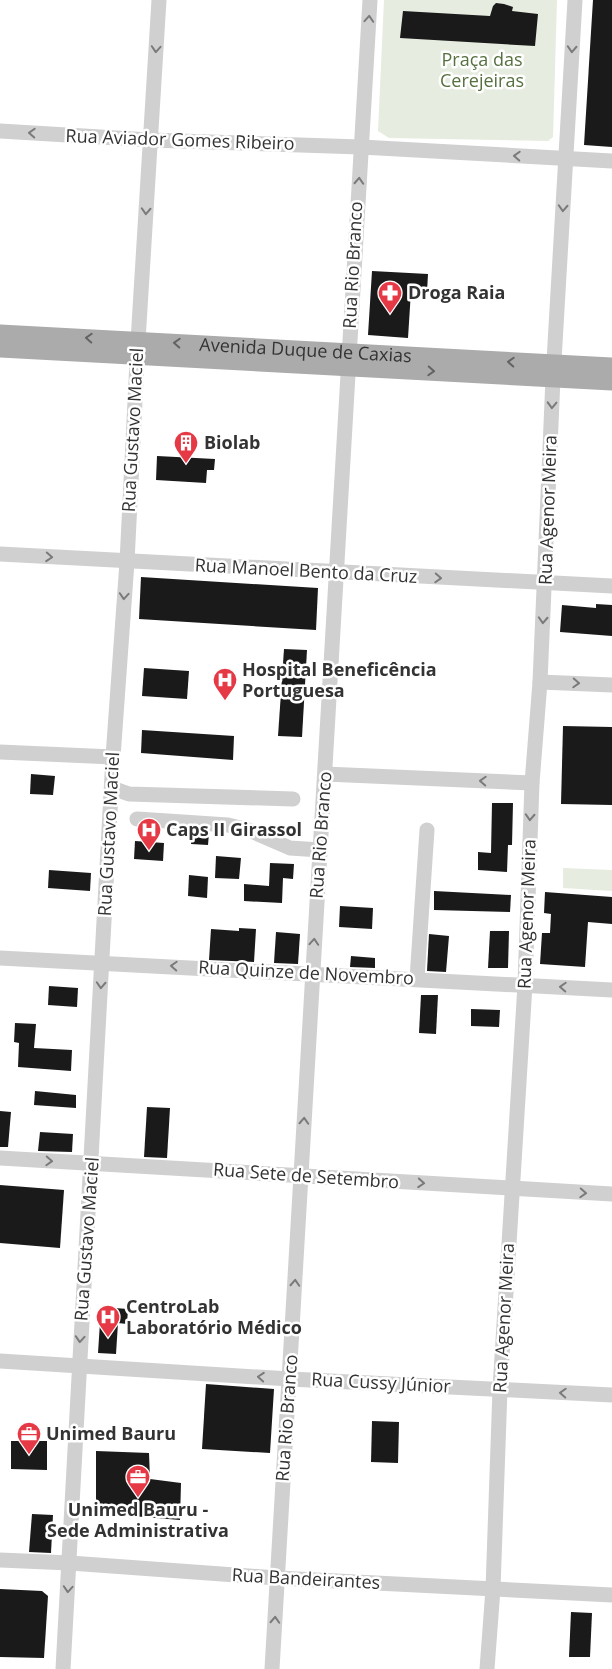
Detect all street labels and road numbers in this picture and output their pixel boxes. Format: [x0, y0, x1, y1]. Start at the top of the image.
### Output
street label: Rua Aviador Gomes Ribeiro [65, 123, 295, 155]
street label: Rua Rio Branco [337, 201, 367, 329]
street label: Avenida Duque de Caxias [199, 332, 412, 367]
street label: Rua Gustavo Maciel [116, 347, 148, 513]
street label: Rua Agenor Meira [532, 434, 562, 585]
street label: Rua Manoel Bento da Cruz [194, 552, 418, 588]
street label: Rua Gustavo Maciel [92, 751, 124, 917]
street label: Rua Rio Branco [304, 771, 336, 899]
street label: Rua Agenor Meira [511, 838, 541, 989]
street label: Rua Quinze de Novembro [198, 954, 414, 990]
street label: Rua Gustavo Maciel [68, 1156, 104, 1322]
street label: Rua Sete de Setembro [212, 1157, 400, 1193]
street label: Rua Agenor Meira [487, 1242, 519, 1394]
street label: Rua Rio Branco [270, 1354, 302, 1482]
street label: Rua Cussy Júnior [311, 1366, 452, 1398]
street label: Rua Bandeirantes [231, 1562, 381, 1594]

